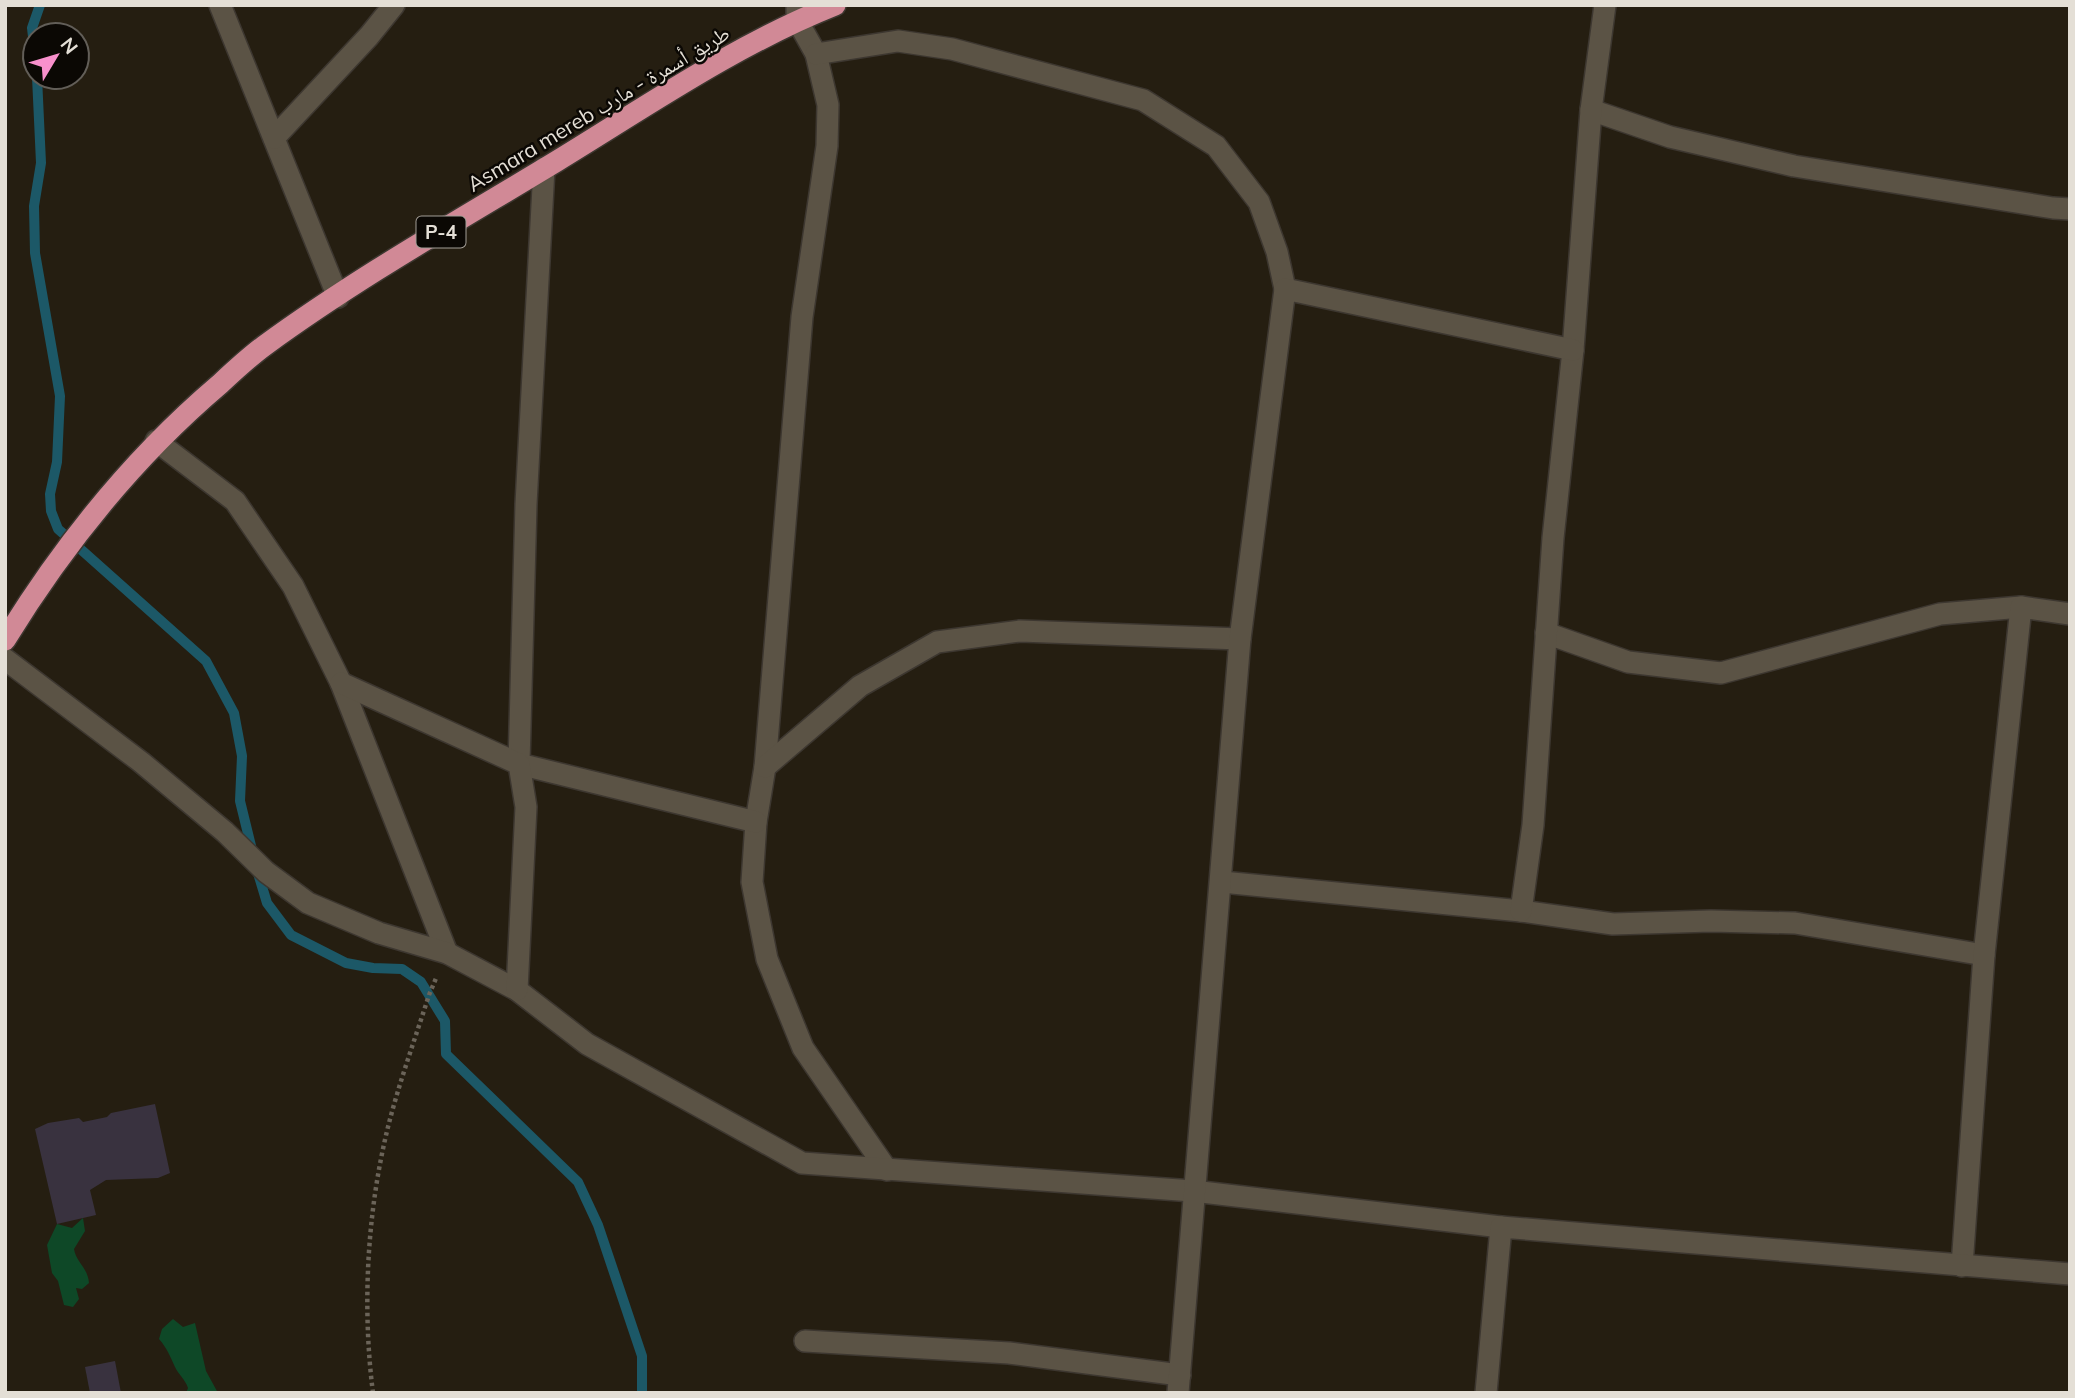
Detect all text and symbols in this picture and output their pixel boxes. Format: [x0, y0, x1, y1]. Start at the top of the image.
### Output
street label: Asmara mereb طريق أسمرة - مارب [462, 19, 734, 198]
north arrow [21, 21, 91, 91]
text: N [56, 32, 83, 59]
road number: P-4 [416, 216, 466, 248]

